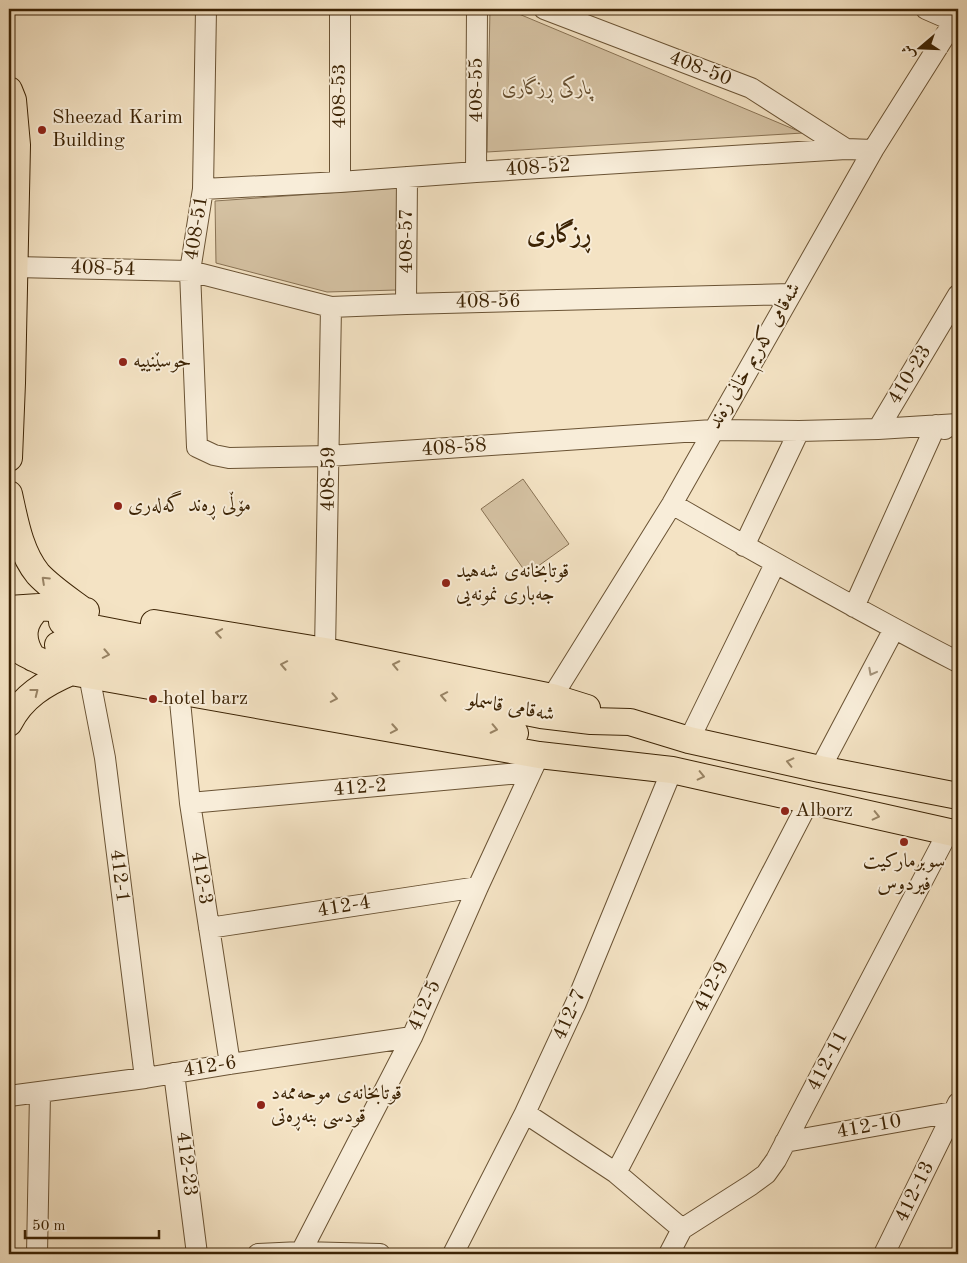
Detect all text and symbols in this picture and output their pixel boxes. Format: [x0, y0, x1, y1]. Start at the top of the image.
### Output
north arrow [894, 22, 944, 72]
text: ش [900, 43, 918, 61]
street label: 408-50 [666, 48, 734, 90]
street label: 408-55 [467, 57, 487, 123]
street label: 408-53 [330, 63, 350, 129]
park label: پارکی ڕزگاری [502, 75, 594, 103]
place label: Sheezad Karim Building [52, 108, 183, 151]
marker: Sheezad Karim Building [36, 124, 48, 136]
street label: 408-52 [505, 156, 571, 180]
street label: 408-51 [182, 194, 212, 262]
street label: 408-57 [397, 208, 417, 274]
district label: ڕزگاری [527, 218, 591, 254]
street label: 408-54 [70, 258, 136, 280]
street label: شەقامی کەریم خانی زەند [702, 278, 810, 435]
street label: 408-56 [455, 291, 521, 313]
street label: 410-23 [885, 342, 935, 408]
place label: حوسێنییە [133, 352, 191, 373]
marker: حوسێنییە [117, 356, 129, 368]
street label: 408-58 [421, 436, 487, 460]
street label: 408-59 [318, 446, 340, 512]
place label: مۆڵی ڕەند گەلەری [128, 490, 251, 520]
marker: مۆڵی ڕەند گەلەری [112, 500, 124, 512]
place label: قوتابخانەی شەهید جەباری نمونەیی [456, 562, 569, 607]
one-way arrow [42, 577, 51, 586]
marker: قوتابخانەی شەهید جەباری نمونەیی [440, 577, 452, 589]
one-way arrow [215, 629, 223, 639]
one-way arrow [101, 649, 110, 659]
one-way arrow [280, 661, 289, 671]
one-way arrow [392, 661, 401, 671]
one-way arrow [868, 667, 878, 676]
one-way arrow [29, 689, 38, 697]
place label: hotel barz [163, 689, 248, 709]
street label: شەقامی قاسملو [464, 690, 556, 726]
one-way arrow [439, 691, 448, 702]
one-way arrow [330, 692, 339, 702]
marker: hotel barz [147, 693, 159, 705]
one-way arrow [489, 723, 498, 733]
one-way arrow [390, 724, 399, 734]
one-way arrow [786, 757, 795, 768]
one-way arrow [696, 770, 705, 781]
street label: 412-2 [332, 776, 388, 800]
place label: Alborz [795, 801, 853, 821]
marker: Alborz [779, 805, 791, 817]
one-way arrow [872, 810, 881, 821]
marker: سوبرمارکیت فیردوس [898, 836, 910, 848]
street label: 412-1 [106, 848, 132, 904]
street label: 412-3 [187, 850, 215, 906]
place label: سوبرمارکیت فیردوس [863, 851, 945, 895]
street label: 412-4 [316, 893, 372, 921]
street label: 412-9 [691, 958, 733, 1016]
street label: 412-5 [405, 977, 445, 1035]
street label: 412-7 [550, 986, 590, 1044]
street label: 412-11 [804, 1027, 852, 1095]
street label: 412-6 [182, 1053, 238, 1081]
place label: قوتابخانەی موحەممەد قودسی بنەڕەتی [271, 1084, 402, 1131]
marker: قوتابخانەی موحەممەد قودسی بنەڕەتی [255, 1099, 267, 1111]
street label: 412-10 [835, 1111, 903, 1143]
street label: 412-23 [172, 1130, 200, 1198]
street label: 412-13 [892, 1158, 938, 1226]
scale bar [25, 1208, 159, 1240]
text: 50 m [32, 1219, 66, 1234]

